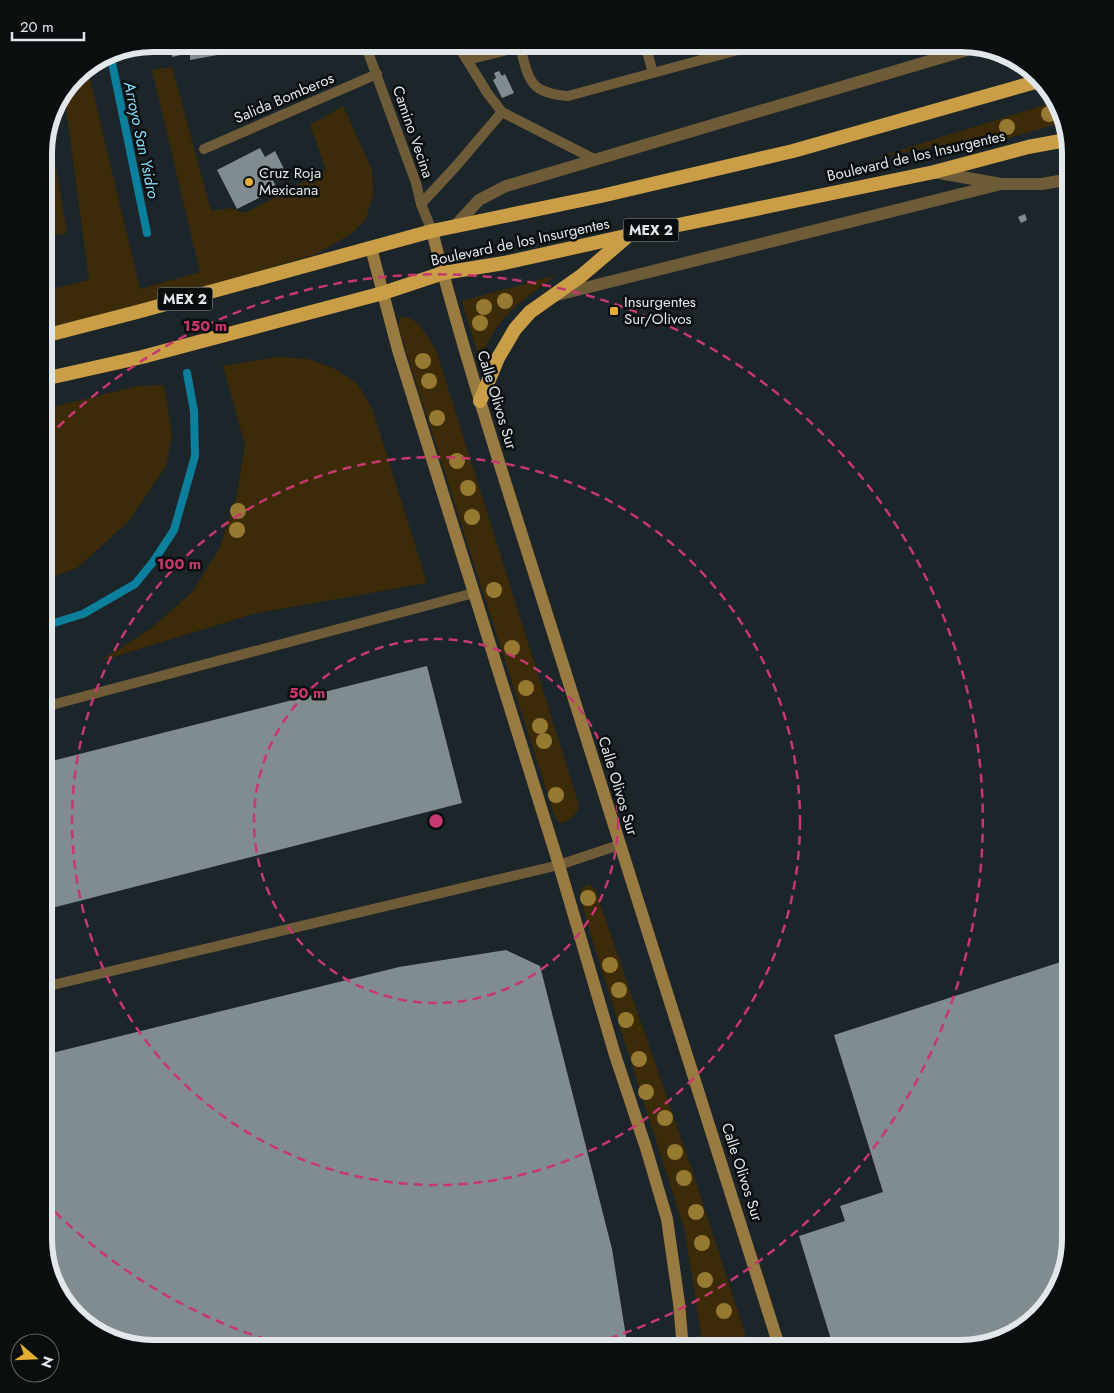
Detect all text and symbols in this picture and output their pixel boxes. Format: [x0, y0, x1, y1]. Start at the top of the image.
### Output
scale bar [12, 10, 85, 42]
text: 20 m [20, 16, 54, 38]
street label: Salida Bomberos [231, 67, 337, 129]
water label: Arroyo San Ysidro [118, 79, 165, 201]
street label: Camino Vecina [387, 83, 439, 181]
street label: Boulevard de los Insurgentes [825, 125, 1007, 187]
place label: Cruz Roja Mexicana [259, 162, 321, 201]
marker: Cruz Roja Mexicana [243, 176, 255, 188]
street label: Boulevard de los Insurgentes [429, 212, 611, 272]
road number: MEX 2 [624, 218, 678, 242]
road number: MEX 2 [158, 288, 212, 310]
place label: Insurgentes Sur/Olivos [624, 291, 696, 330]
marker: Insurgentes Sur/Olivos [608, 305, 620, 317]
text: 150 m [183, 315, 227, 337]
street label: Calle Olivos Sur [472, 348, 523, 453]
text: 100 m [157, 553, 201, 575]
text: 50 m [289, 682, 325, 704]
street label: Calle Olivos Sur [593, 734, 644, 839]
centre of rings [427, 812, 445, 830]
street label: Calle Olivos Sur [716, 1120, 769, 1225]
north arrow [10, 1333, 60, 1383]
text: N [36, 1354, 59, 1371]

